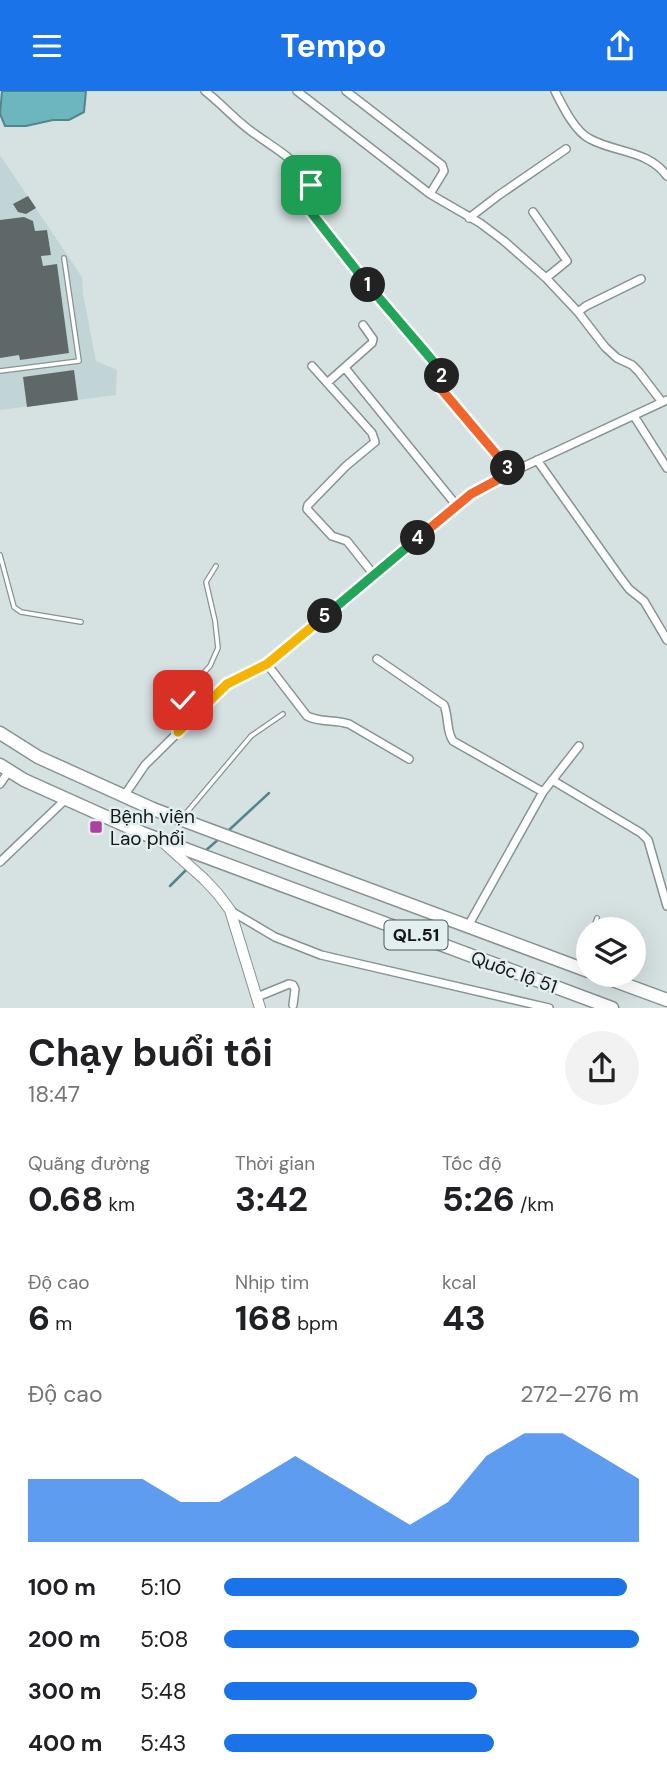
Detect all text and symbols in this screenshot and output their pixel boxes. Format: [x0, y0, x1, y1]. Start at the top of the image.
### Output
text: Tempo [280, 25, 387, 67]
icon: menu [28, 27, 66, 65]
icon: share [601, 27, 639, 65]
pin [281, 155, 341, 215]
icon: arrive [292, 166, 330, 204]
pin: 1 [350, 267, 386, 303]
text: 1 [364, 272, 371, 297]
pin: 2 [424, 359, 460, 393]
text: 2 [436, 363, 447, 388]
pin: 3 [490, 451, 526, 485]
text: 3 [502, 455, 513, 480]
pin: 4 [400, 521, 436, 555]
text: 4 [411, 525, 424, 550]
pin: 5 [308, 599, 342, 633]
text: 5 [319, 603, 330, 628]
pin [153, 670, 213, 730]
icon: check [164, 681, 202, 719]
place label: Bệnh viện Lao phổi [110, 804, 195, 851]
marker: Bệnh viện Lao phổi [88, 819, 104, 835]
map controls [576, 917, 646, 987]
button: layers [576, 917, 646, 987]
road number: QL.51 [384, 921, 448, 949]
street label: Quốc lộ 51 [467, 945, 561, 999]
text: Chạy buổi tối [28, 1028, 273, 1078]
button: share [565, 1031, 639, 1105]
text: 18:47 [28, 1079, 80, 1109]
text: Quãng đường [28, 1151, 150, 1176]
text: Thời gian [235, 1151, 315, 1176]
text: Tốc độ [442, 1151, 502, 1176]
text: 0.68 [28, 1176, 103, 1222]
text: 3:42 [235, 1176, 308, 1222]
text: 5:26 [442, 1176, 515, 1222]
text: km [103, 1192, 135, 1217]
text: /km [515, 1192, 554, 1217]
text: Độ cao [28, 1270, 90, 1295]
text: Nhịp tim [235, 1270, 309, 1295]
text: kcal [442, 1270, 476, 1295]
text: 6 [28, 1295, 50, 1341]
text: 168 [235, 1295, 292, 1341]
text: 43 [442, 1295, 486, 1341]
text: m [50, 1311, 72, 1336]
text: bpm [292, 1311, 338, 1336]
text: Độ cao [28, 1379, 103, 1409]
text: 272–276 m [520, 1379, 639, 1409]
text: 100 m [28, 1572, 96, 1602]
text: 5:10 [140, 1572, 182, 1602]
text: 200 m [28, 1624, 101, 1654]
text: 5:08 [140, 1624, 188, 1654]
text: 300 m [28, 1676, 101, 1706]
text: 5:48 [140, 1676, 187, 1706]
text: 400 m [28, 1728, 102, 1758]
text: 5:43 [140, 1728, 186, 1758]

